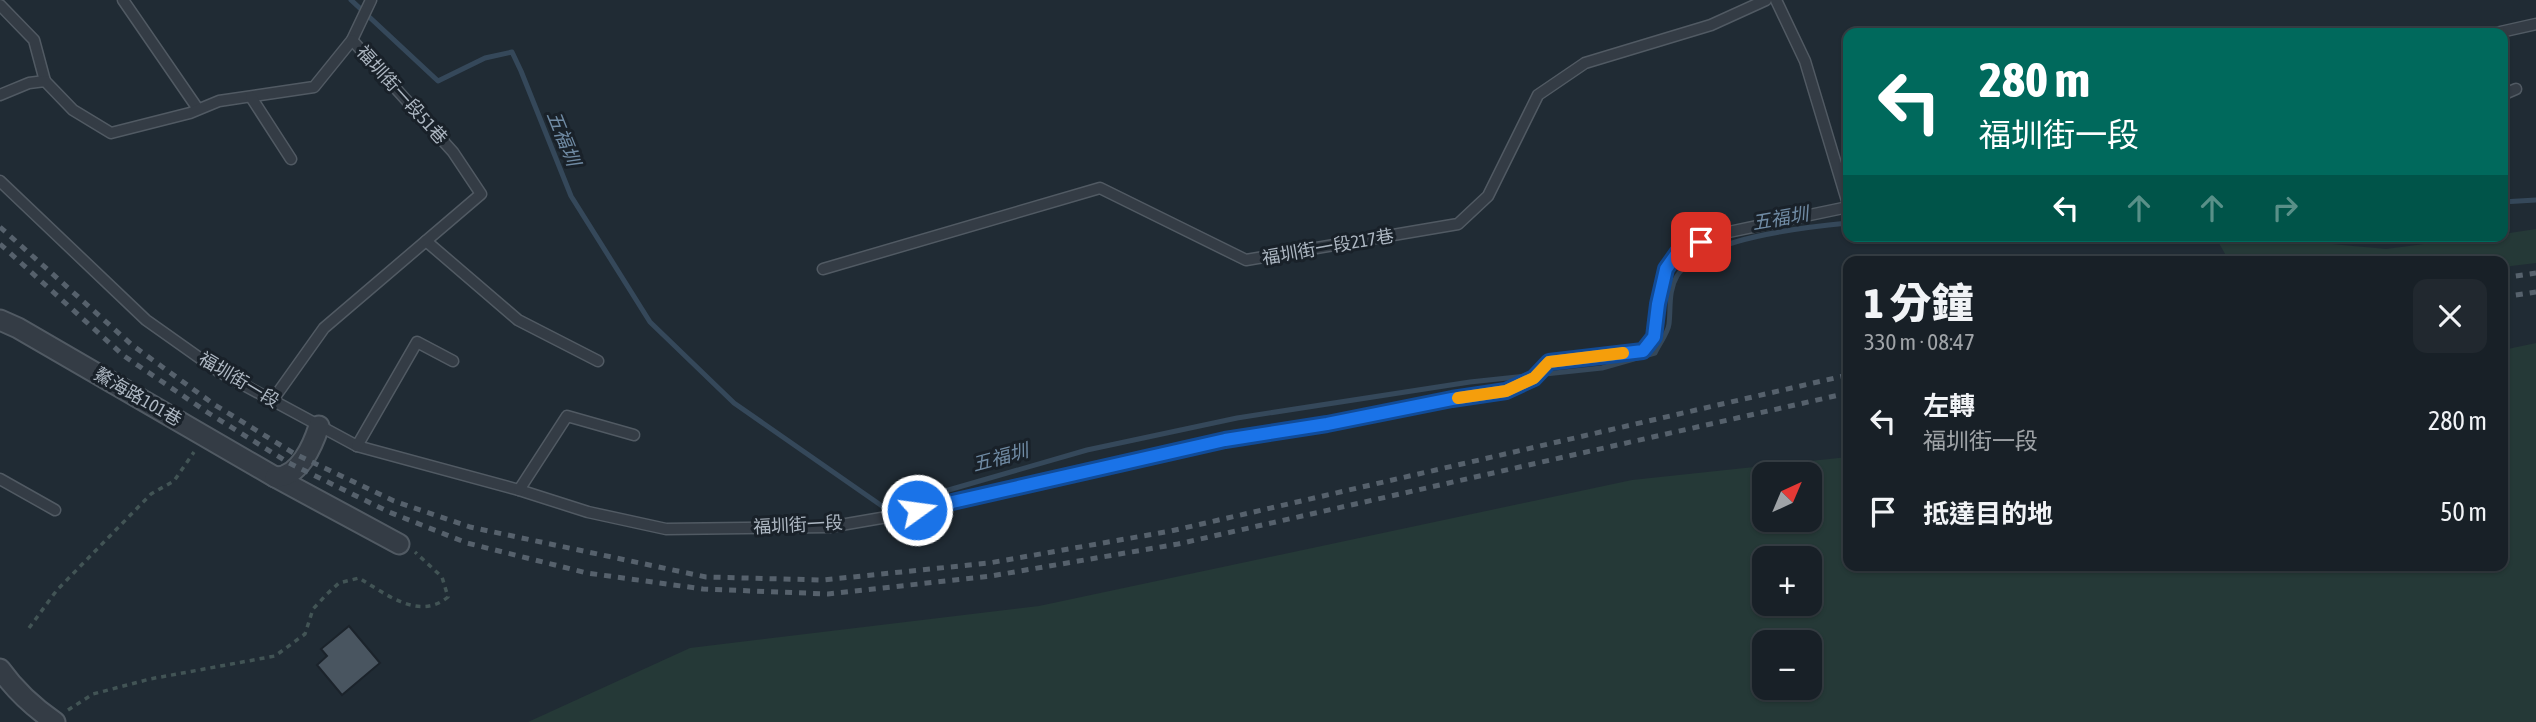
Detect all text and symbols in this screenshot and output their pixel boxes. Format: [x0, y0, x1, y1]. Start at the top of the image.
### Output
street label: 福圳街一段51巷 [353, 41, 452, 148]
text: 280 m [1979, 51, 2090, 107]
icon: left [1864, 56, 1955, 147]
water label: 五福圳 [543, 107, 586, 171]
text: 福圳街一段 [1979, 116, 2139, 153]
icon: left [2047, 189, 2085, 227]
icon: ahead [2120, 189, 2158, 227]
icon: ahead [2193, 189, 2231, 227]
icon: right [2266, 189, 2304, 227]
water label: 五福圳 [1750, 202, 1813, 234]
pin [1671, 212, 1731, 272]
icon: arrive [1682, 223, 1720, 261]
street label: 福圳街一段217巷 [1260, 225, 1395, 268]
text: 1 分鐘 [1864, 279, 1974, 327]
button: close [2413, 279, 2487, 353]
text: 330 m · 08:47 [1864, 329, 1975, 355]
street label: 福圳街一段 [195, 347, 283, 412]
street label: 鰲海路101巷 [91, 363, 186, 430]
text: 左轉 [1923, 391, 1975, 421]
icon: left [1864, 402, 1902, 440]
text: 280 m [2428, 406, 2487, 436]
text: 福圳街一段 [1923, 428, 2038, 454]
water label: 五福圳 [970, 438, 1033, 475]
north arrow [1752, 462, 1822, 532]
map controls [1752, 462, 1822, 700]
position arrow [880, 473, 954, 547]
icon: arrive [1864, 493, 1902, 531]
text: 50 m [2440, 497, 2487, 527]
text: 抵達目的地 [1923, 499, 2053, 529]
street label: 福圳街一段 [752, 512, 843, 537]
button: + [1752, 546, 1822, 616]
button: − [1752, 630, 1822, 700]

